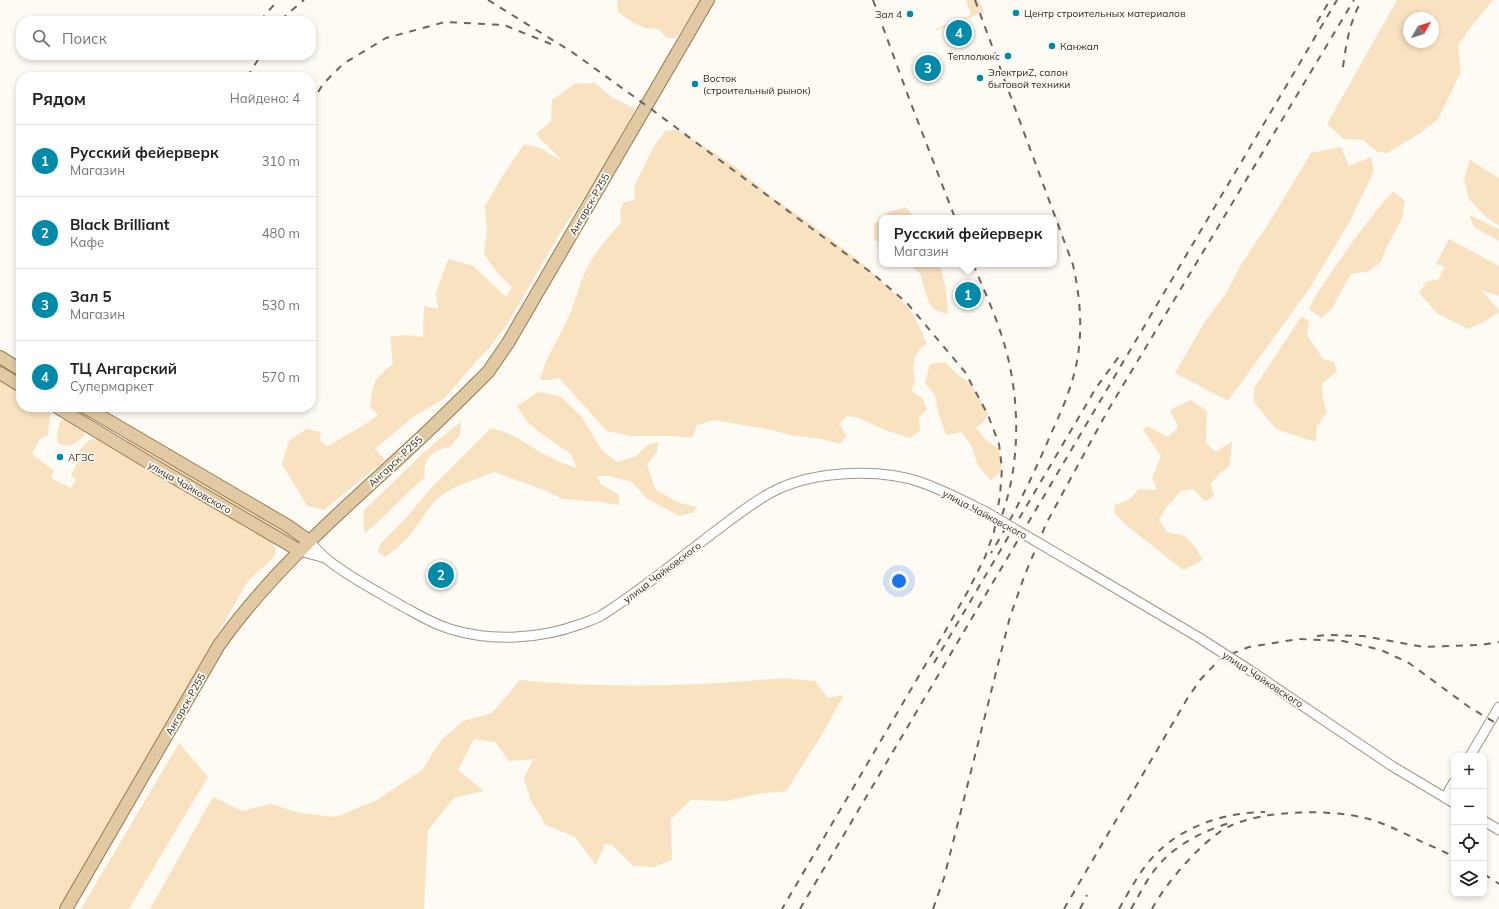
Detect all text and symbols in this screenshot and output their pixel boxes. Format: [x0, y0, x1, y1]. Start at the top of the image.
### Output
place label: Центр строительных материалов [1024, 7, 1186, 20]
place label: Зал 4 [875, 8, 902, 21]
marker: Центр строительных материалов [1011, 8, 1021, 18]
marker: Зал 4 [905, 9, 915, 19]
north arrow [1403, 12, 1439, 48]
search box [16, 16, 316, 60]
pin: 4 [946, 18, 972, 48]
icon: search [30, 27, 52, 49]
text: Поиск [62, 29, 107, 48]
place label: Канжал [1060, 40, 1099, 53]
marker: Канжал [1047, 41, 1057, 51]
place label: Теплолюкс [947, 50, 1000, 63]
marker: Теплолюкс [1003, 51, 1013, 61]
pin: 3 [915, 53, 941, 83]
place label: ЭлектриZ, салон бытовой техники [988, 66, 1070, 91]
place label: Восток (строительный рынок) [703, 72, 811, 97]
marker: ЭлектриZ, салон бытовой техники [975, 73, 985, 83]
marker: Восток (строительный рынок) [690, 79, 700, 89]
text: Рядом [32, 88, 86, 109]
text: Найдено: 4 [230, 90, 300, 106]
text: Русский фейерверк [70, 143, 219, 162]
text: 1 [41, 153, 49, 169]
text: 310 m [262, 153, 300, 169]
text: Магазин [70, 162, 125, 178]
street label: Ангарск-Р255 [567, 171, 612, 237]
text: Black Brilliant [70, 215, 169, 234]
popup [879, 215, 1057, 267]
text: Русский фейерверк [894, 224, 1042, 243]
text: 2 [41, 225, 49, 241]
text: 480 m [262, 225, 300, 241]
text: Кафе [70, 234, 104, 250]
text: Магазин [894, 243, 949, 259]
pin: 1 [955, 280, 981, 310]
text: Зал 5 [70, 287, 111, 306]
text: 3 [41, 297, 49, 313]
text: 530 m [262, 297, 300, 313]
text: Магазин [70, 306, 125, 322]
text: ТЦ Ангарский [70, 359, 177, 378]
text: 4 [41, 369, 49, 385]
text: 570 m [262, 369, 300, 385]
text: Супермаркет [70, 378, 153, 394]
street label: Ангарск-Р255 [366, 433, 425, 490]
place label: АГЗС [68, 451, 94, 464]
marker: АГЗС [55, 452, 65, 462]
street label: улица Чайковского [146, 458, 234, 517]
street label: улица Чайковского [940, 487, 1029, 542]
street label: улица Чайковского [621, 539, 704, 606]
pin: 2 [428, 560, 454, 590]
your location [889, 571, 909, 591]
street label: улица Чайковского [1220, 648, 1306, 711]
street label: Ангарск-Р255 [163, 671, 208, 737]
map controls [1451, 753, 1487, 897]
button: + [1451, 753, 1487, 789]
button: − [1451, 789, 1487, 825]
button: locate [1451, 825, 1487, 861]
button: layers [1451, 861, 1487, 897]

